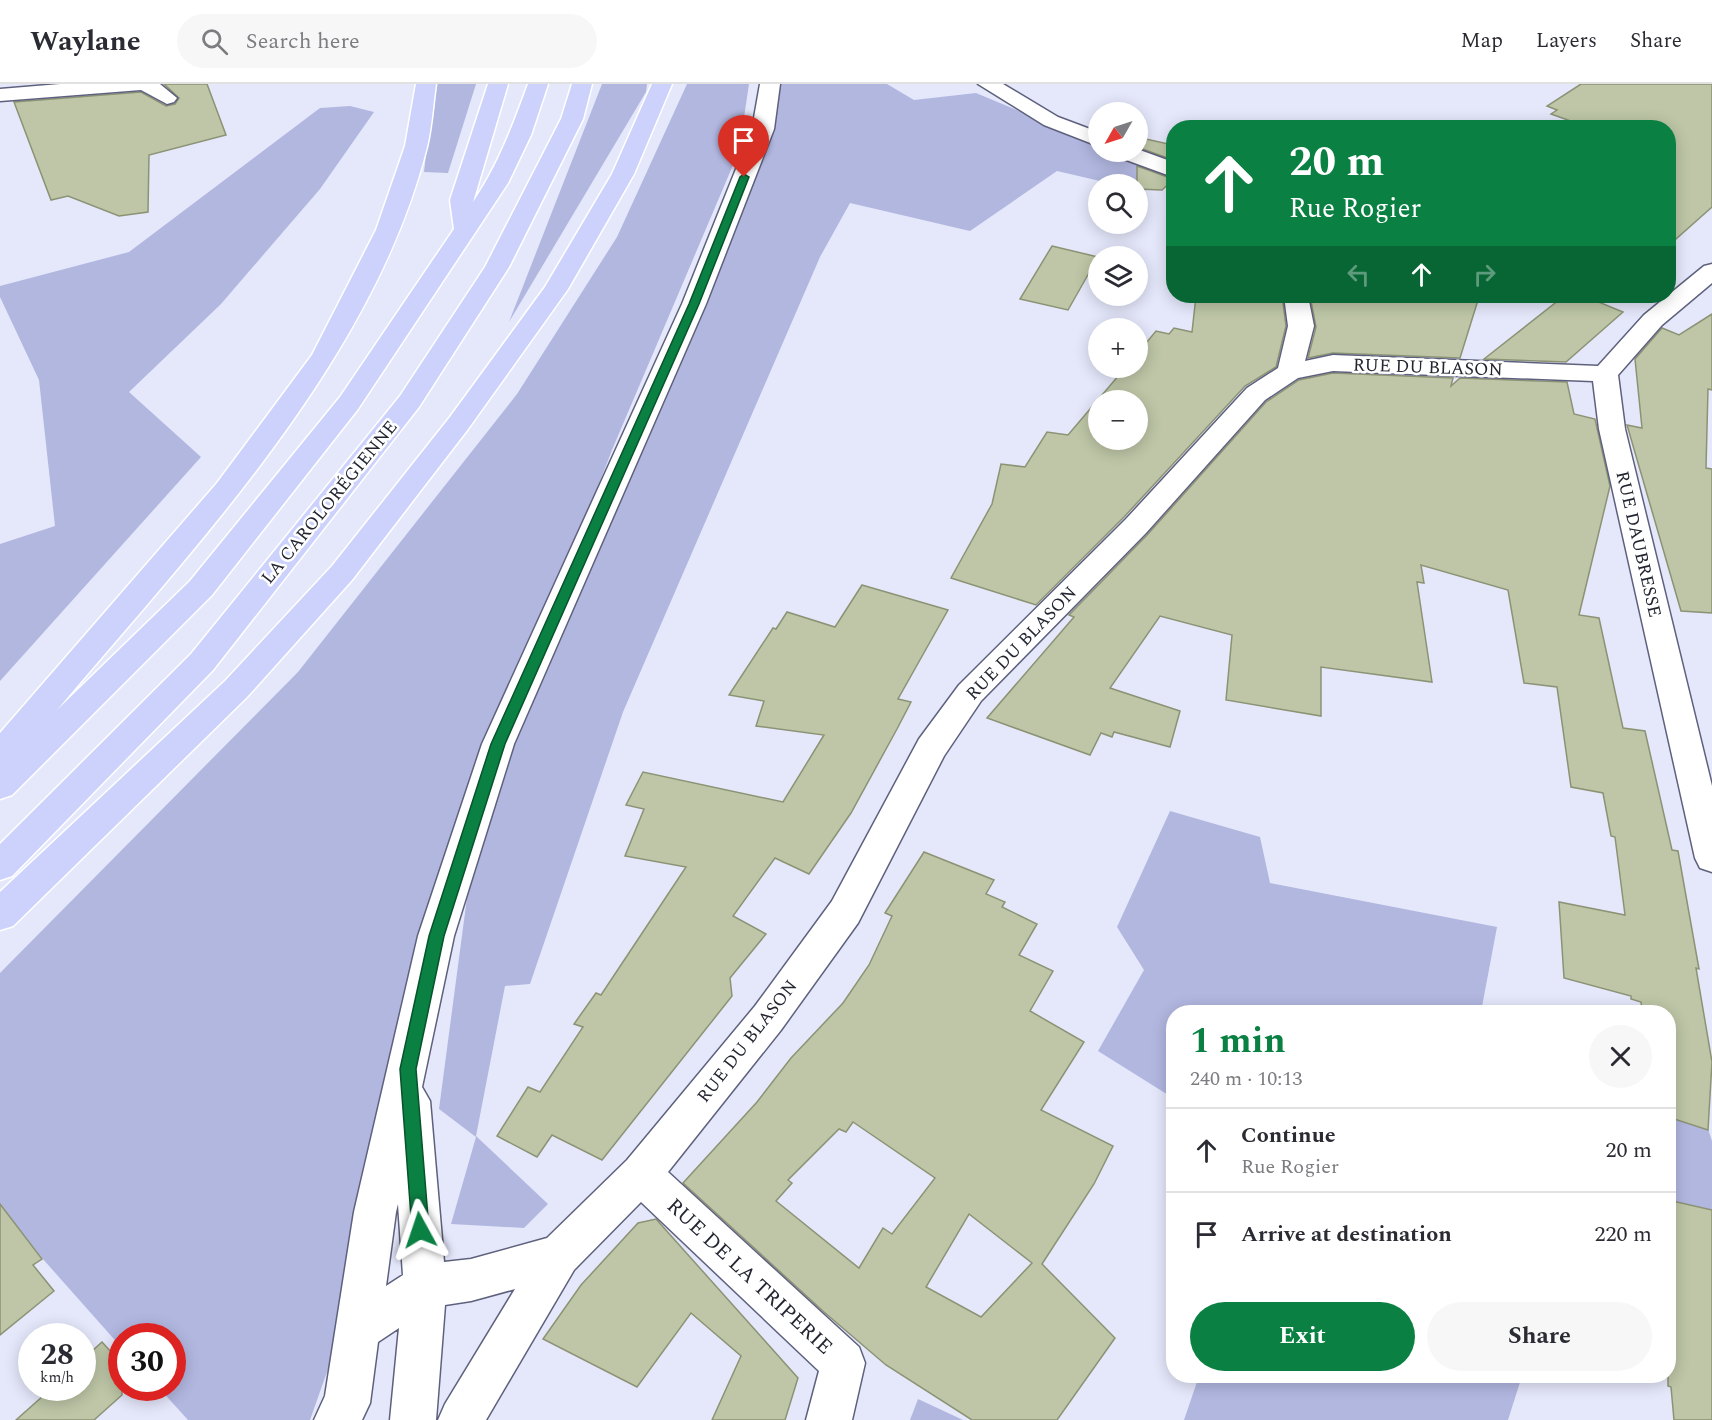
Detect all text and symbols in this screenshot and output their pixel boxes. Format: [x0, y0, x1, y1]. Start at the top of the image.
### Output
search box [177, 14, 597, 68]
text: Waylane [30, 20, 141, 63]
icon: search [198, 25, 231, 58]
text: Search here [246, 25, 360, 58]
text: Map [1461, 25, 1503, 57]
text: Layers [1536, 25, 1597, 57]
text: Share [1630, 25, 1682, 57]
north arrow [1088, 102, 1148, 162]
map controls [1088, 102, 1148, 450]
pin [718, 115, 769, 177]
icon: arrive [727, 124, 760, 157]
text: 20 m [1289, 131, 1384, 194]
icon: ahead [1190, 144, 1268, 222]
button: search [1088, 174, 1148, 234]
text: Rue Rogier [1289, 188, 1421, 230]
button: layers [1088, 246, 1148, 306]
icon: left [1342, 258, 1375, 291]
icon: ahead [1405, 258, 1438, 291]
icon: right [1468, 258, 1501, 291]
button: + [1088, 318, 1148, 378]
street label: RUE DU BLASON [1353, 351, 1503, 384]
button: − [1088, 390, 1148, 450]
street label: LA CAROLORÉGIENNE [255, 415, 404, 590]
street label: RUE DAUBRESSE [1609, 468, 1668, 620]
street label: RUE DU BLASON [960, 580, 1083, 707]
street label: RUE DU BLASON [691, 974, 804, 1109]
text: 1 min [1190, 1014, 1286, 1069]
button: close [1589, 1025, 1652, 1088]
text: 240 m · 10:13 [1190, 1064, 1302, 1094]
text: Continue [1241, 1119, 1336, 1152]
icon: ahead [1190, 1134, 1223, 1167]
text: 20 m [1606, 1134, 1652, 1167]
text: Rue Rogier [1241, 1152, 1339, 1182]
street label: RUE DE LA TRIPERIE [659, 1191, 840, 1363]
position arrow [388, 1198, 452, 1262]
icon: arrive [1190, 1218, 1223, 1251]
text: Arrive at destination [1241, 1218, 1452, 1251]
text: 220 m [1595, 1218, 1652, 1251]
button: Exit [1190, 1302, 1415, 1371]
button: Share [1427, 1302, 1652, 1371]
speed limit sign: 30 [108, 1323, 186, 1401]
text: 28 [40, 1332, 74, 1378]
text: km/h [40, 1366, 74, 1389]

